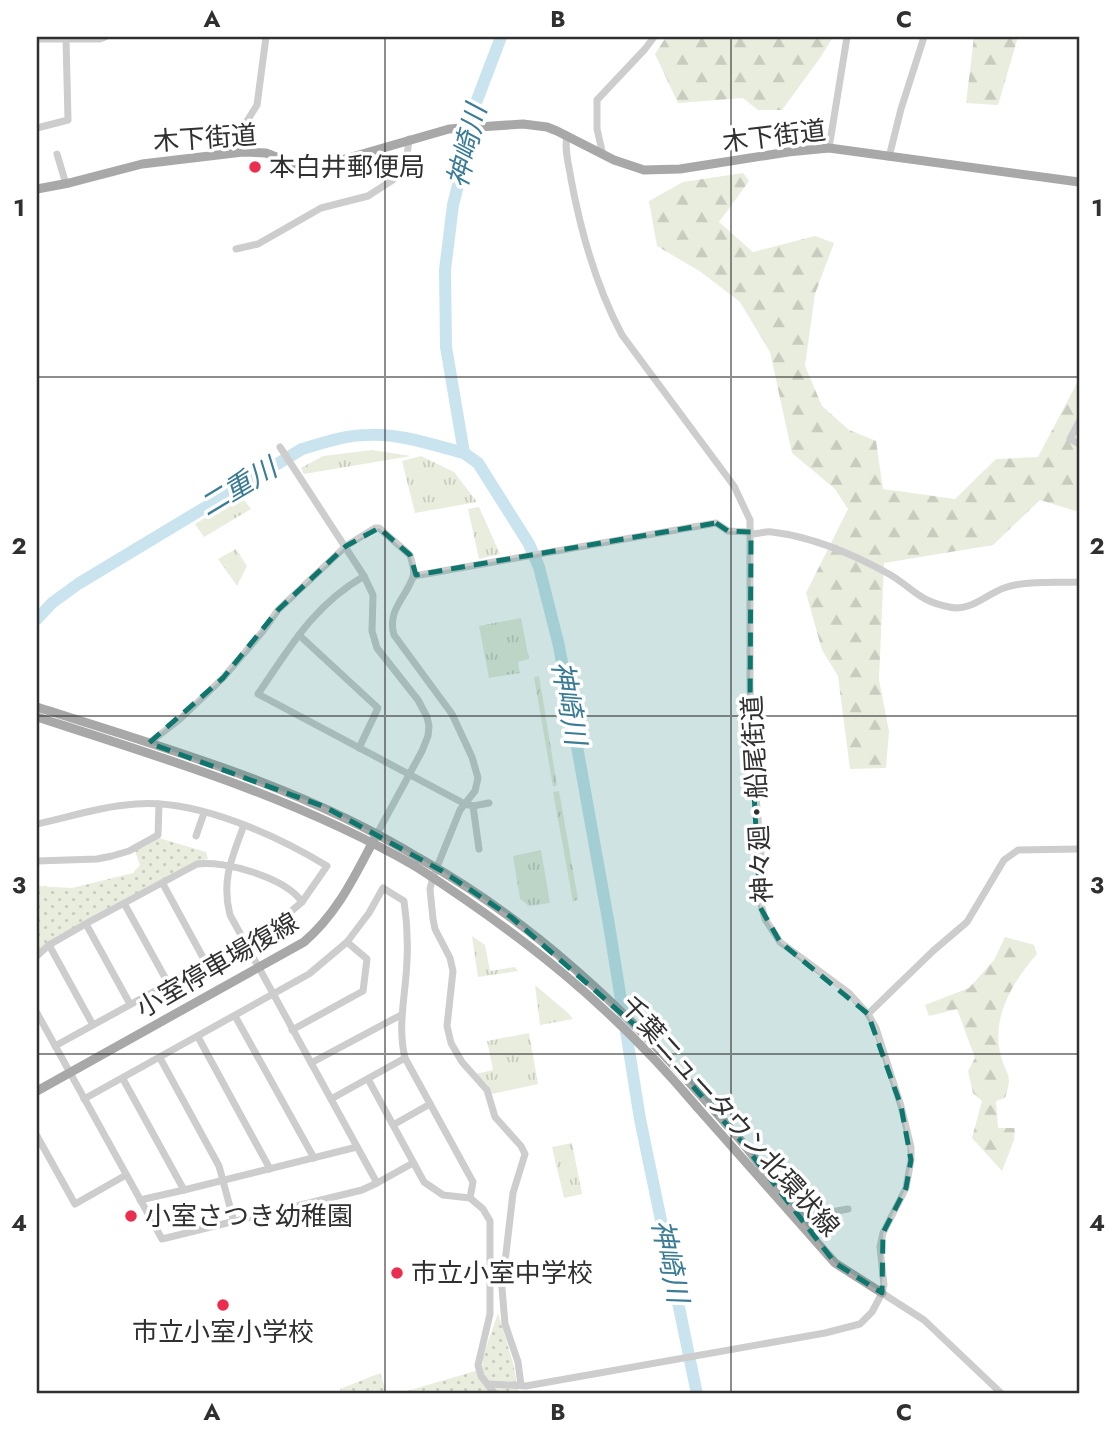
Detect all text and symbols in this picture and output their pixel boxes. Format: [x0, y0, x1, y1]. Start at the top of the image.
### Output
text: A [203, 2, 221, 36]
text: B [550, 2, 566, 36]
text: C [896, 2, 912, 36]
water label: 神崎川 [437, 97, 498, 192]
street label: 木下街道 [720, 111, 828, 161]
street label: 木下街道 [152, 115, 258, 161]
place label: 本白井郵便局 [269, 148, 425, 186]
marker: 本白井郵便局 [247, 159, 263, 175]
text: 1 [13, 191, 25, 225]
text: 1 [1091, 191, 1103, 225]
water label: 二重川 [191, 446, 287, 526]
text: 2 [11, 529, 27, 563]
text: 2 [1089, 529, 1105, 563]
water label: 神崎川 [542, 658, 597, 751]
street label: 神々廻・船尾街道 [733, 694, 781, 904]
text: 3 [12, 868, 26, 902]
text: 3 [1090, 868, 1104, 902]
street label: 小室停車場復線 [129, 903, 305, 1027]
street label: 千葉ニュータウン北環状線 [611, 987, 849, 1245]
place label: 小室さつき幼稚園 [145, 1197, 353, 1235]
text: 4 [11, 1206, 27, 1240]
text: 4 [1089, 1206, 1105, 1240]
marker: 小室さつき幼稚園 [123, 1208, 139, 1224]
water label: 神崎川 [641, 1216, 699, 1309]
place label: 市立小室中学校 [411, 1254, 593, 1292]
marker: 市立小室中学校 [389, 1265, 405, 1281]
marker: 市立小室小学校 [215, 1297, 231, 1313]
place label: 市立小室小学校 [132, 1313, 314, 1351]
text: A [203, 1395, 221, 1429]
text: B [550, 1395, 566, 1429]
text: C [896, 1395, 912, 1429]

